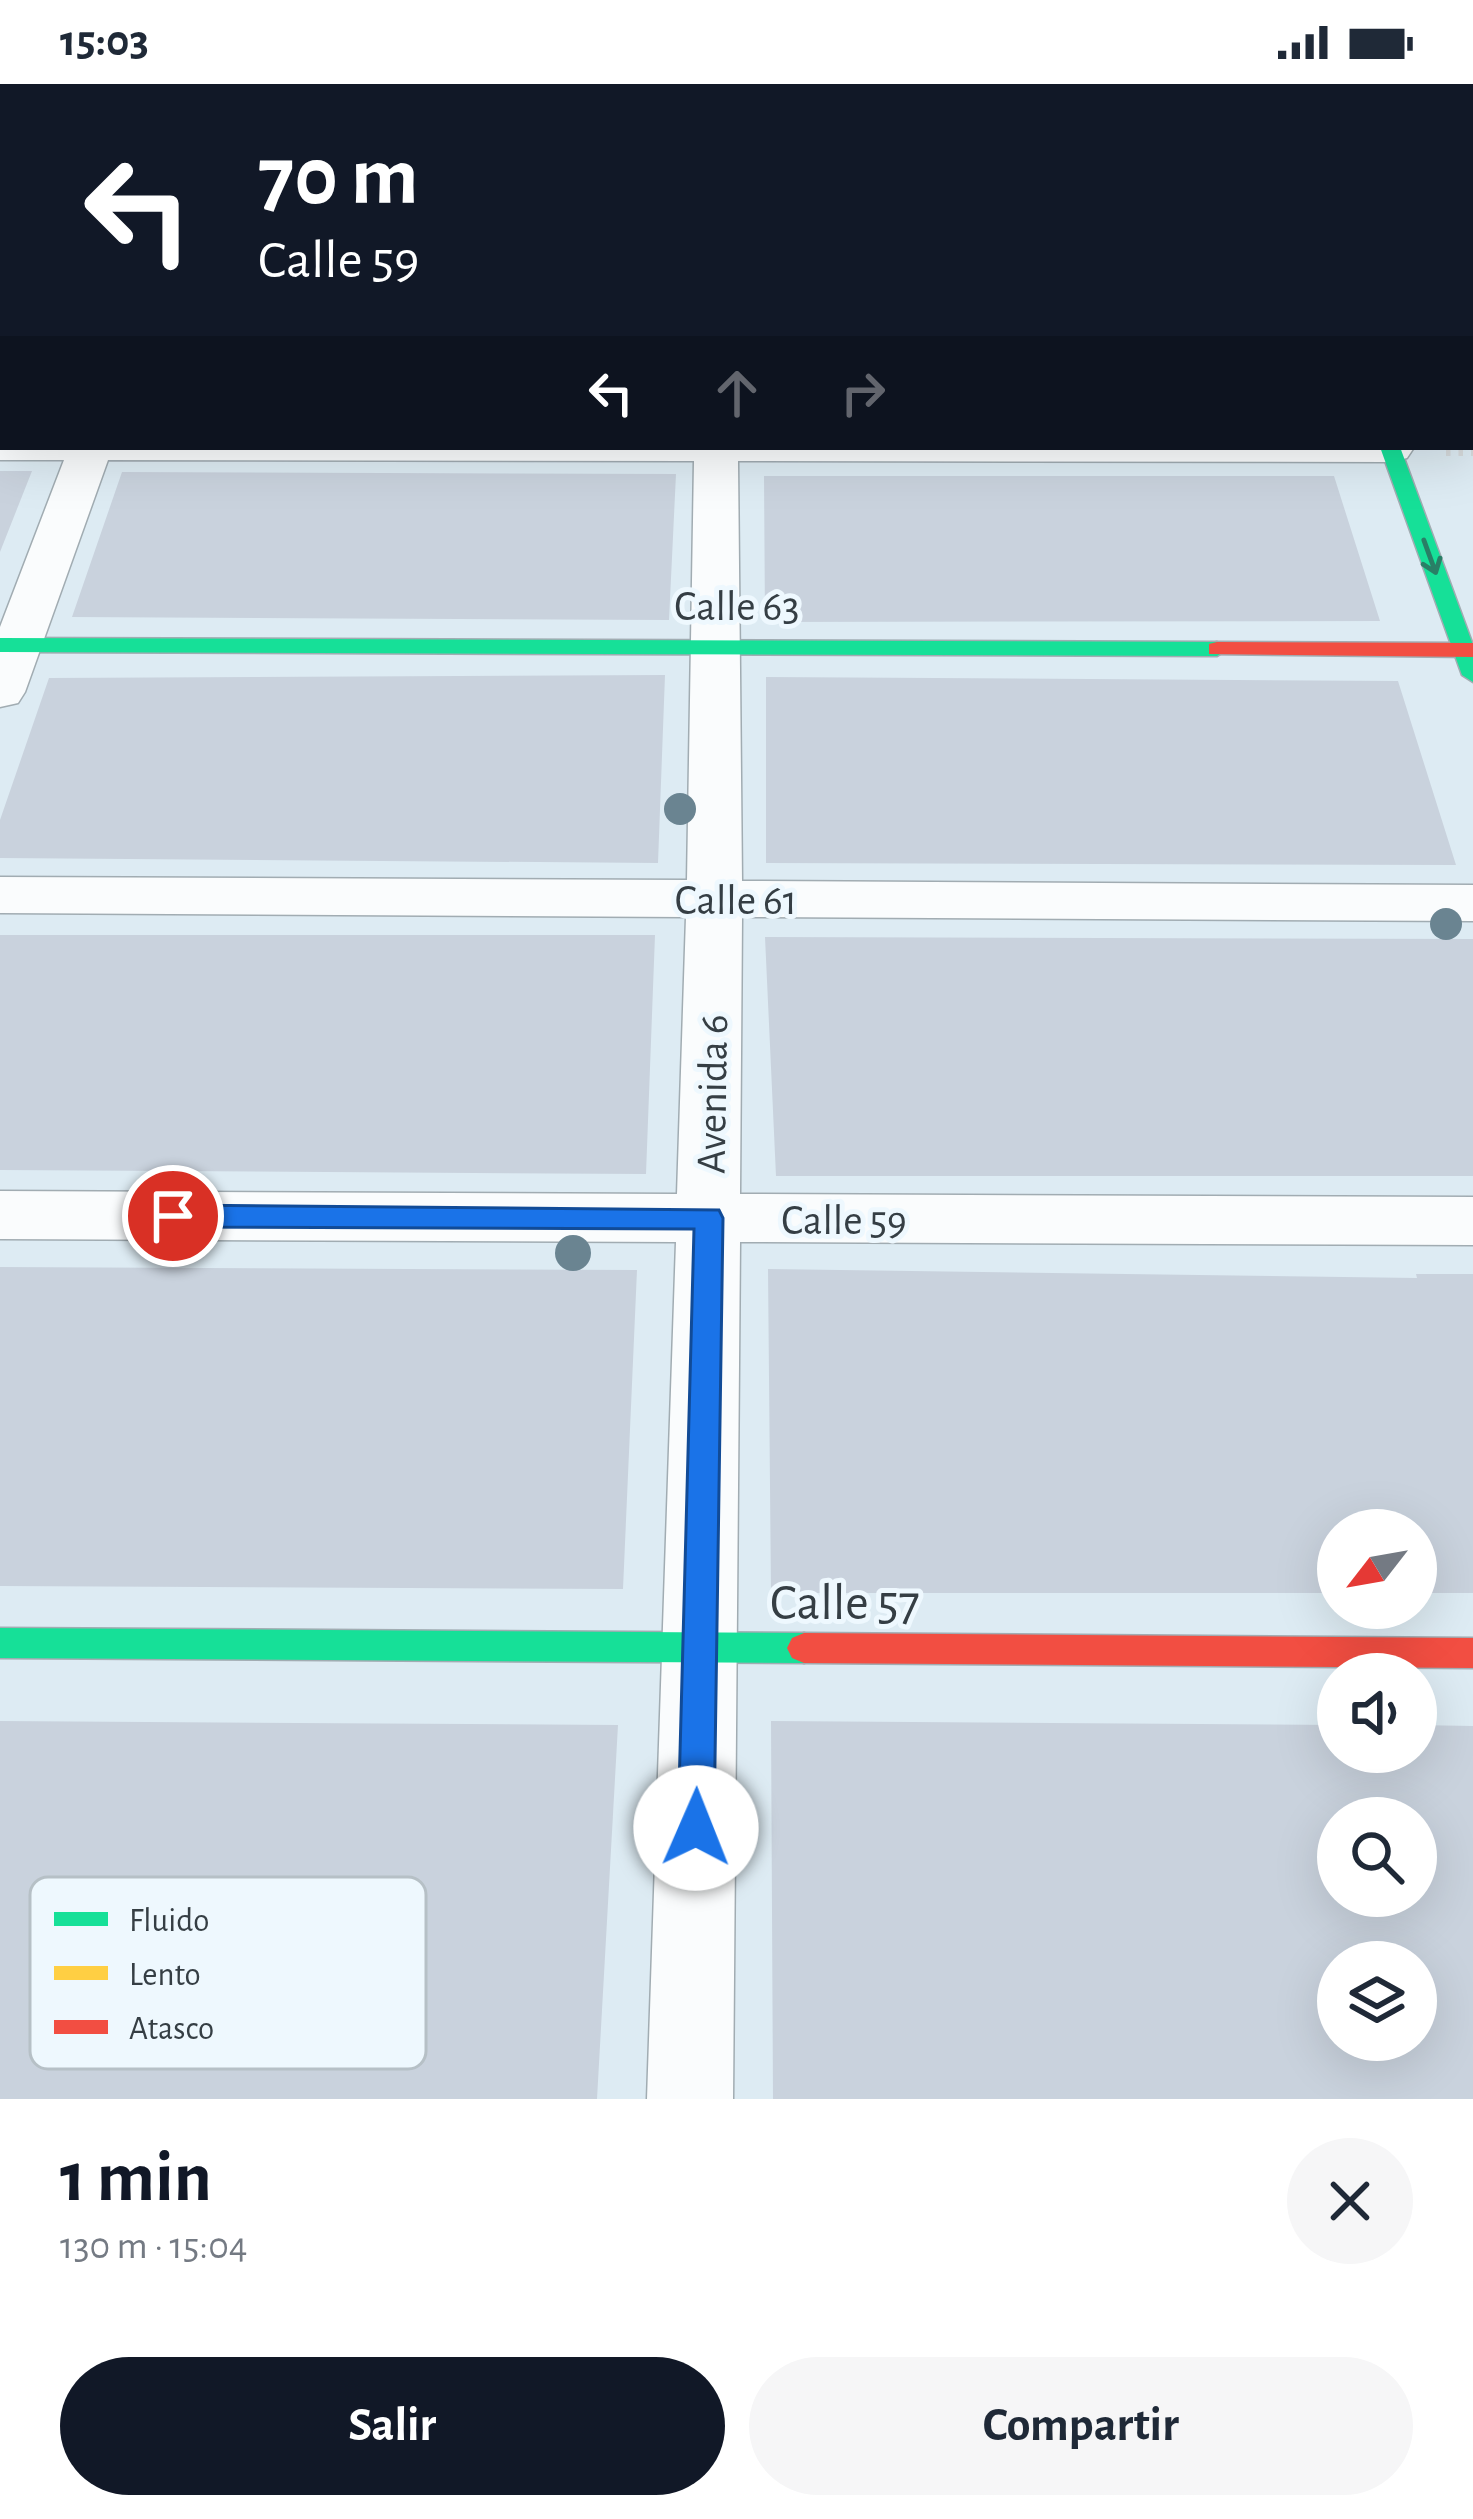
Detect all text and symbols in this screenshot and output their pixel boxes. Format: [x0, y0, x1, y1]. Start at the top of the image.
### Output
text: 15:03 [60, 19, 149, 64]
icon: left [60, 132, 216, 288]
text: 70 m [258, 136, 419, 220]
text: Calle 59 [258, 234, 419, 288]
icon: left [578, 360, 644, 426]
icon: ahead [704, 360, 770, 426]
icon: right [830, 360, 896, 426]
one-way arrow [1421, 538, 1442, 575]
street label: Calle 63 [674, 586, 800, 628]
street label: Calle 61 [675, 880, 797, 922]
street label: Avenida 6 [691, 1014, 735, 1174]
pin [122, 1165, 224, 1267]
icon: arrive [140, 1183, 206, 1249]
street label: Calle 59 [781, 1200, 907, 1242]
north arrow [1317, 1509, 1437, 1629]
map controls [1317, 1509, 1437, 2061]
street label: Calle 57 [770, 1578, 920, 1629]
button: sound [1317, 1653, 1437, 1773]
position arrow [633, 1765, 759, 1891]
button: search [1317, 1797, 1437, 1917]
legend [30, 1877, 426, 2069]
text: Fluido [129, 1905, 210, 1938]
button: layers [1317, 1941, 1437, 2061]
text: Lento [129, 1959, 201, 1992]
text: Atasco [129, 2013, 214, 2046]
button: close [1287, 2138, 1413, 2264]
text: 1 min [60, 2142, 212, 2214]
text: 130 m · 15:04 [60, 2227, 248, 2266]
button: Salir [60, 2357, 725, 2495]
button: Compartir [749, 2357, 1413, 2495]

